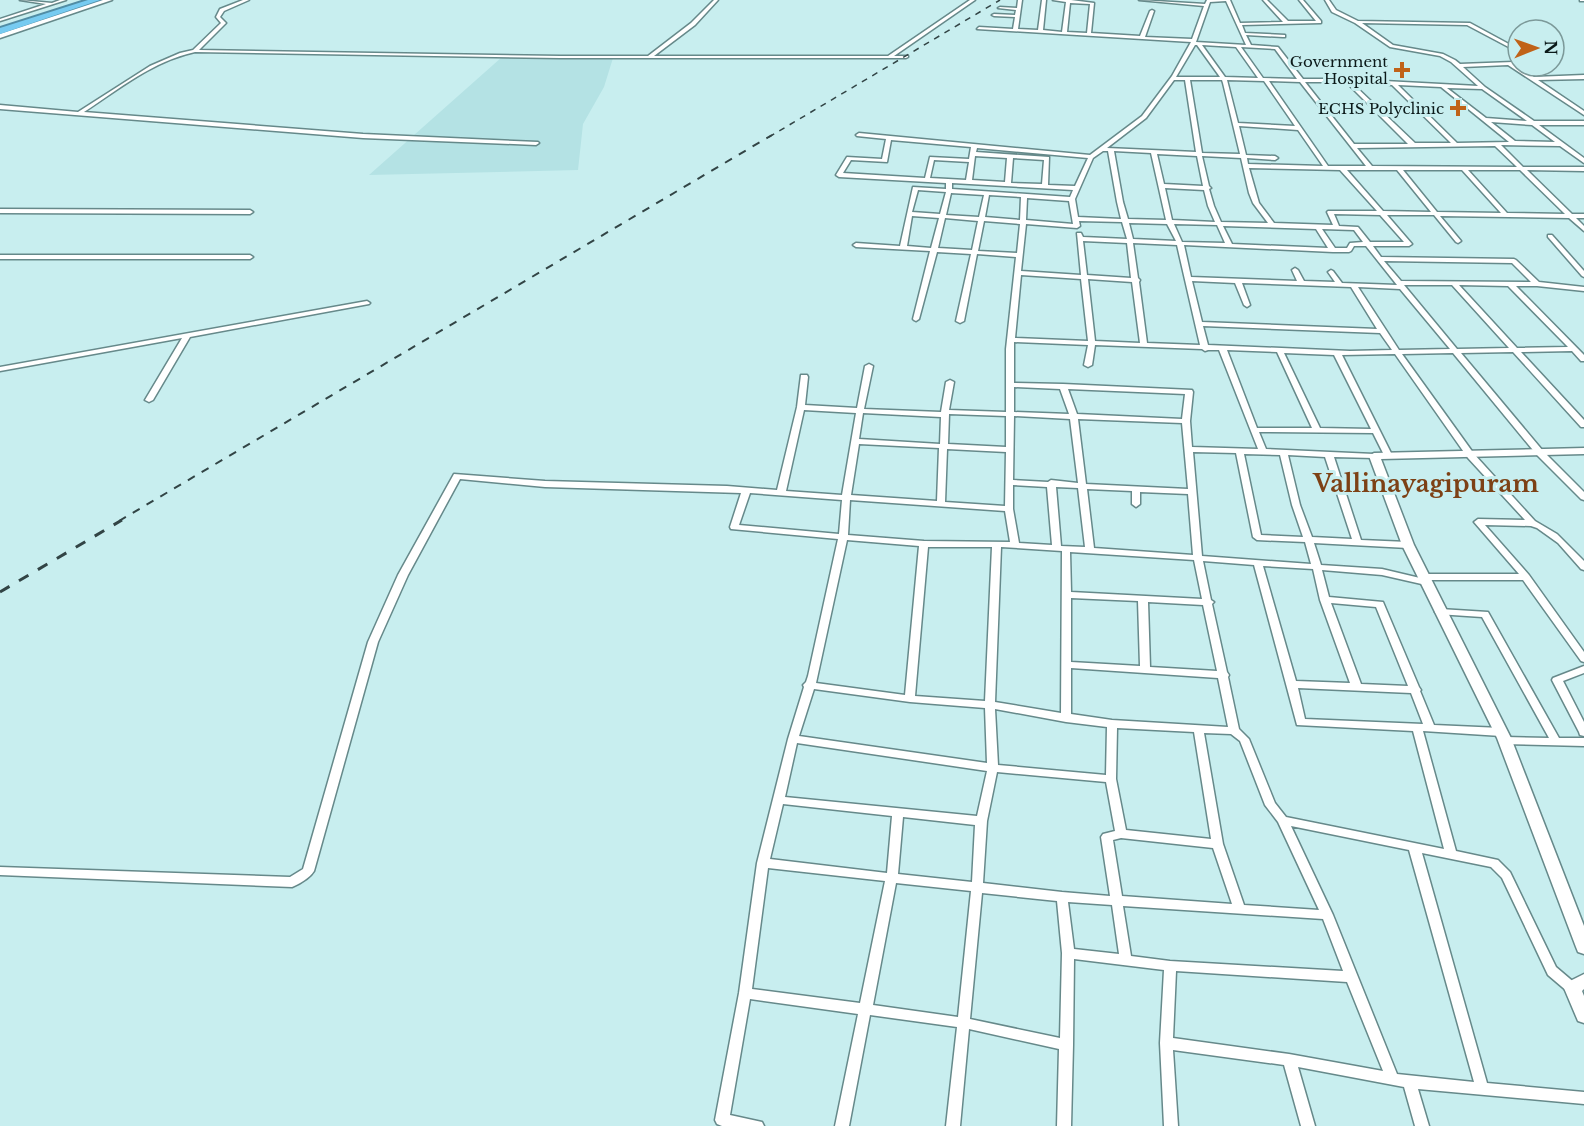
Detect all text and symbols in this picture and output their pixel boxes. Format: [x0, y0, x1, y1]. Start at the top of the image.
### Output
north arrow [1506, 18, 1566, 78]
text: N [1541, 40, 1561, 55]
place label: Government Hospital [1290, 52, 1388, 88]
marker: Government Hospital [1393, 61, 1411, 79]
place label: ECHS Polyclinic [1318, 99, 1444, 118]
marker: ECHS Polyclinic [1449, 99, 1467, 117]
district label: Vallinayagipuram [1312, 469, 1539, 498]

